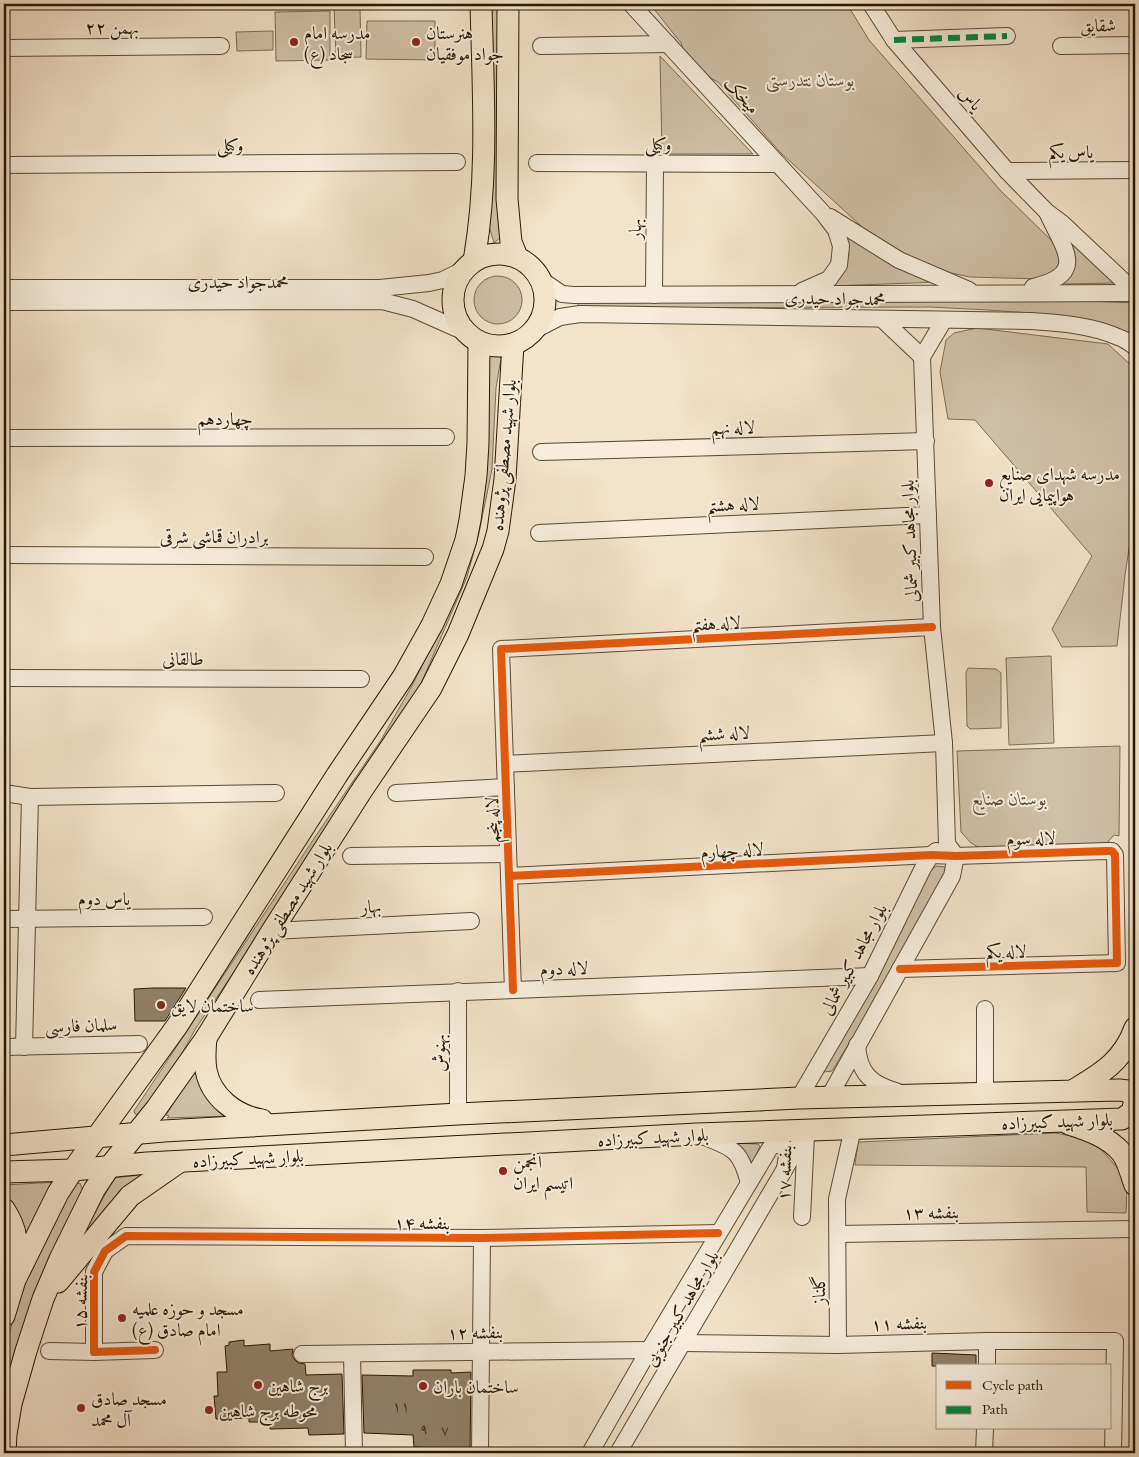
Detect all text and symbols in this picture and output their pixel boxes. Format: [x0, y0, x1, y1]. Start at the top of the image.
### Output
street label: شقایق [1080, 13, 1116, 37]
street label: ۲۲ بهمن [85, 16, 139, 40]
place label: مدرسه امام سجاد (ع) [304, 21, 370, 69]
place label: هنرستان جواد موفقیان [426, 21, 504, 65]
marker: مدرسه امام سجاد (ع) [288, 36, 300, 48]
marker: هنرستان جواد موفقیان [410, 36, 422, 48]
park label: بوستان نتدرستی [765, 68, 855, 93]
street label: میخک [719, 72, 765, 118]
street label: یاس [954, 81, 989, 116]
street label: وکیلی [645, 132, 671, 157]
street label: وکیلی [217, 133, 243, 158]
street label: یاس یکم [1049, 140, 1095, 169]
street label: بهار [623, 219, 647, 241]
street label: محمدجواد حیدری [188, 270, 288, 293]
street label: محمدجواد حیدری [784, 286, 886, 310]
street label: بلوار شهید مصطفی پژوهنده [485, 378, 523, 532]
street label: چهاردهم [197, 407, 253, 436]
street label: لاله نهم [711, 415, 756, 445]
place label: مدرسه شهدای صنایع هواپیمایی ایران [999, 462, 1120, 507]
marker: مدرسه شهدای صنایع هواپیمایی ایران [983, 477, 995, 489]
street label: بلوار مجاهد کبیر شمالی [895, 479, 923, 603]
street label: لاله هشتم [706, 491, 761, 524]
street label: برادران قماشی شرقی [160, 525, 268, 550]
street label: لاله هفتم [690, 610, 742, 643]
street label: طالقانی [162, 647, 204, 670]
street label: لاله ششم [697, 720, 751, 753]
park label: بوستان صنایع [971, 787, 1047, 815]
street label: لاله پنجم [480, 796, 510, 844]
street label: لاله سوم [1006, 826, 1056, 855]
street label: بلوار شهید مصطفی پژوهنده [237, 837, 339, 980]
street label: لاله چهارم [700, 837, 764, 868]
street label: یاس دوم [78, 887, 132, 915]
street label: بهار [358, 894, 382, 919]
street label: بلوار مجاهد کبیر شمالی [814, 899, 892, 1019]
street label: لاله یکم [985, 939, 1027, 969]
street label: لاله دوم [539, 956, 589, 985]
place label: ساختمان لایق [171, 994, 254, 1017]
marker: ساختمان لایق [155, 999, 167, 1011]
street label: سلمان فارسی [44, 1012, 118, 1040]
street label: بهنوش [427, 1034, 451, 1072]
street label: بلوار شهید کبیرزاده [1001, 1108, 1113, 1135]
street label: بلوار شهید کبیرزاده [597, 1123, 709, 1152]
street label: بلوار شهید کبیرزاده [192, 1144, 304, 1173]
street label: بنفشه ۱۷ [772, 1145, 796, 1201]
place label: انجمن اتیسم ایران [513, 1150, 573, 1201]
marker: انجمن اتیسم ایران [497, 1165, 509, 1177]
street label: بنفشه ۱۳ [903, 1200, 959, 1224]
street label: بنفشه ۱۴ [394, 1211, 450, 1234]
street label: بلوار مجاهد کبیر جنوبی [638, 1246, 725, 1371]
street label: بنفشه ۱۵ [68, 1274, 92, 1330]
street label: گلناز [807, 1275, 830, 1307]
place label: مسجد و حوزه علمیه امام صادق (ع) [132, 1297, 244, 1346]
street label: بنفشه ۱۱ [871, 1311, 927, 1335]
marker: مسجد و حوزه علمیه امام صادق (ع) [116, 1312, 128, 1324]
street label: بنفشه ۱۲ [447, 1320, 503, 1344]
legend [936, 1364, 1112, 1430]
place label: برج شاهین [268, 1374, 328, 1402]
place label: ساختمان باران [433, 1375, 519, 1398]
text: Cycle path [982, 1375, 1044, 1394]
marker: برج شاهین [252, 1379, 264, 1391]
marker: ساختمان باران [417, 1380, 429, 1392]
place label: مسجد صادق آل محمد [91, 1387, 167, 1431]
house number: ۱۱ [392, 1396, 410, 1415]
place label: محوطه برج شاهین [219, 1399, 317, 1427]
text: Path [982, 1399, 1008, 1418]
marker: مسجد صادق آل محمد [75, 1402, 87, 1414]
marker: محوطه برج شاهین [203, 1404, 215, 1416]
house number: ۹ [420, 1419, 428, 1438]
house number: ۷ [441, 1420, 449, 1439]

